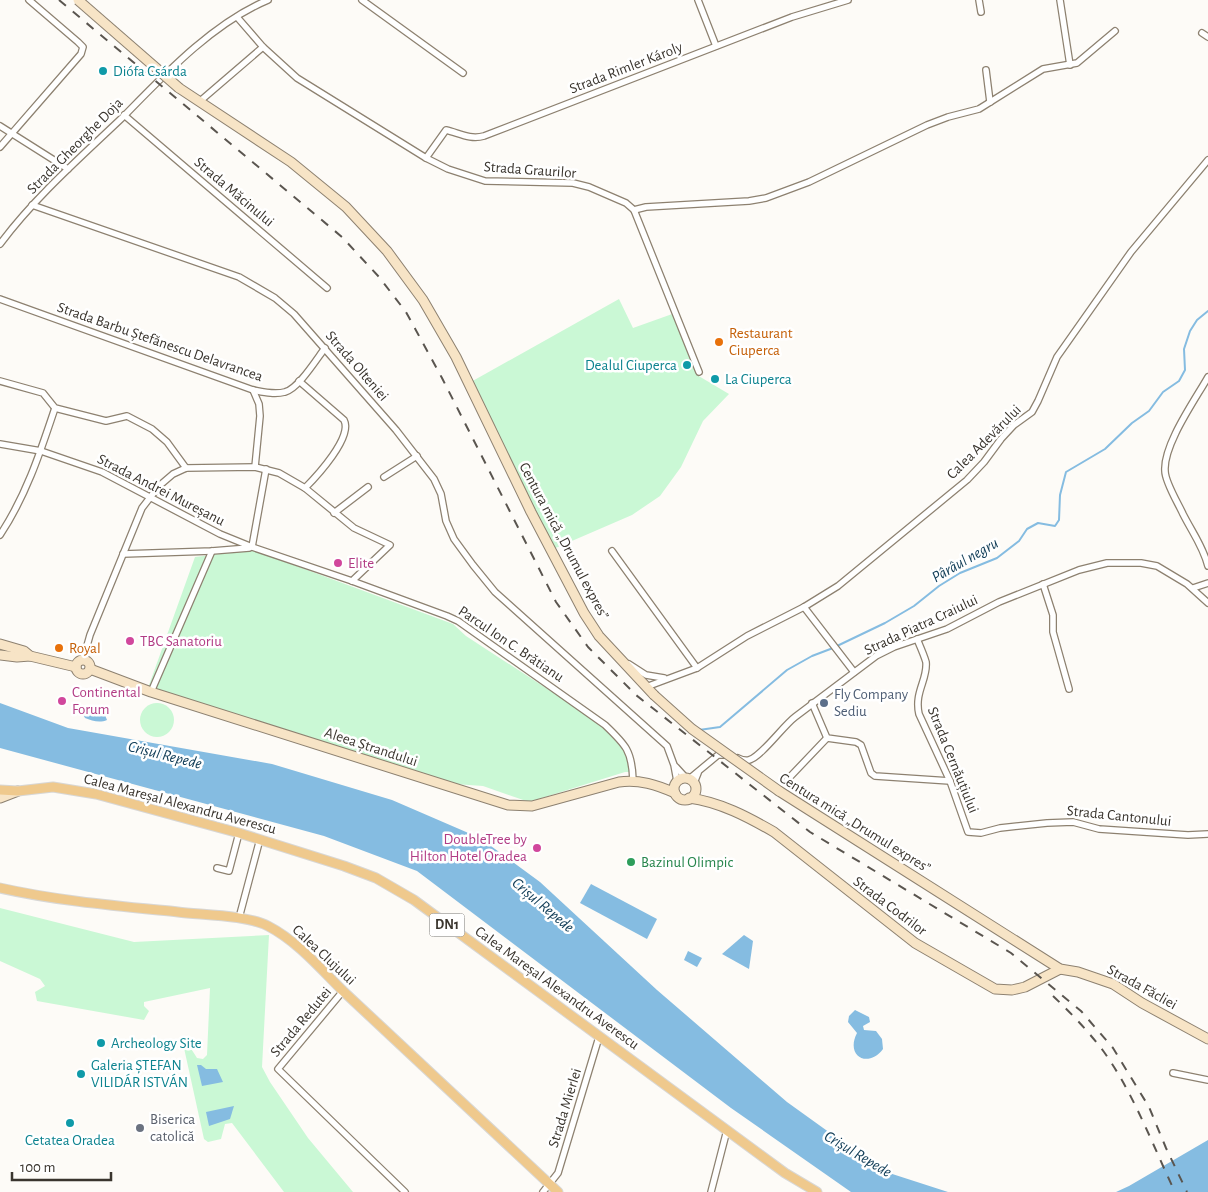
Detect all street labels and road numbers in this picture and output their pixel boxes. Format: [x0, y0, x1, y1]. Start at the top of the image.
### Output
street label: Strada Rimler Károly [567, 39, 685, 96]
street label: Strada Gheorghe Doja [24, 95, 126, 197]
street label: Strada Măcinului [191, 154, 277, 230]
street label: Strada Graurilor [483, 159, 577, 181]
street label: Strada Barbu Ștefănescu Delavrancea [55, 300, 265, 385]
street label: Strada Olteniei [323, 328, 391, 404]
street label: Calea Adevărului [944, 402, 1024, 482]
street label: Strada Andrei Mureșanu [94, 451, 228, 530]
street label: Centura mică „Drumul expres” [516, 460, 612, 622]
street label: Strada Piatra Craiului [862, 592, 980, 658]
street label: Parcul Ion C. Brătianu [456, 603, 567, 685]
street label: Strada Cernăuțiului [924, 705, 981, 816]
street label: Aleea Ștrandului [322, 725, 419, 770]
street label: Centura mică „Drumul expres” [777, 770, 933, 876]
street label: Calea Mareșal Alexandru Averescu [82, 771, 278, 838]
street label: Strada Cantonului [1066, 803, 1172, 829]
street label: Strada Codrilor [851, 874, 930, 938]
road number: DN1 [430, 914, 464, 936]
street label: Calea Clujului [289, 922, 359, 988]
street label: Calea Mareșal Alexandru Averescu [472, 924, 642, 1053]
street label: Strada Făcliei [1105, 962, 1179, 1012]
street label: Strada Redutei [268, 984, 334, 1060]
street label: Strada Mierlei [546, 1067, 584, 1149]

